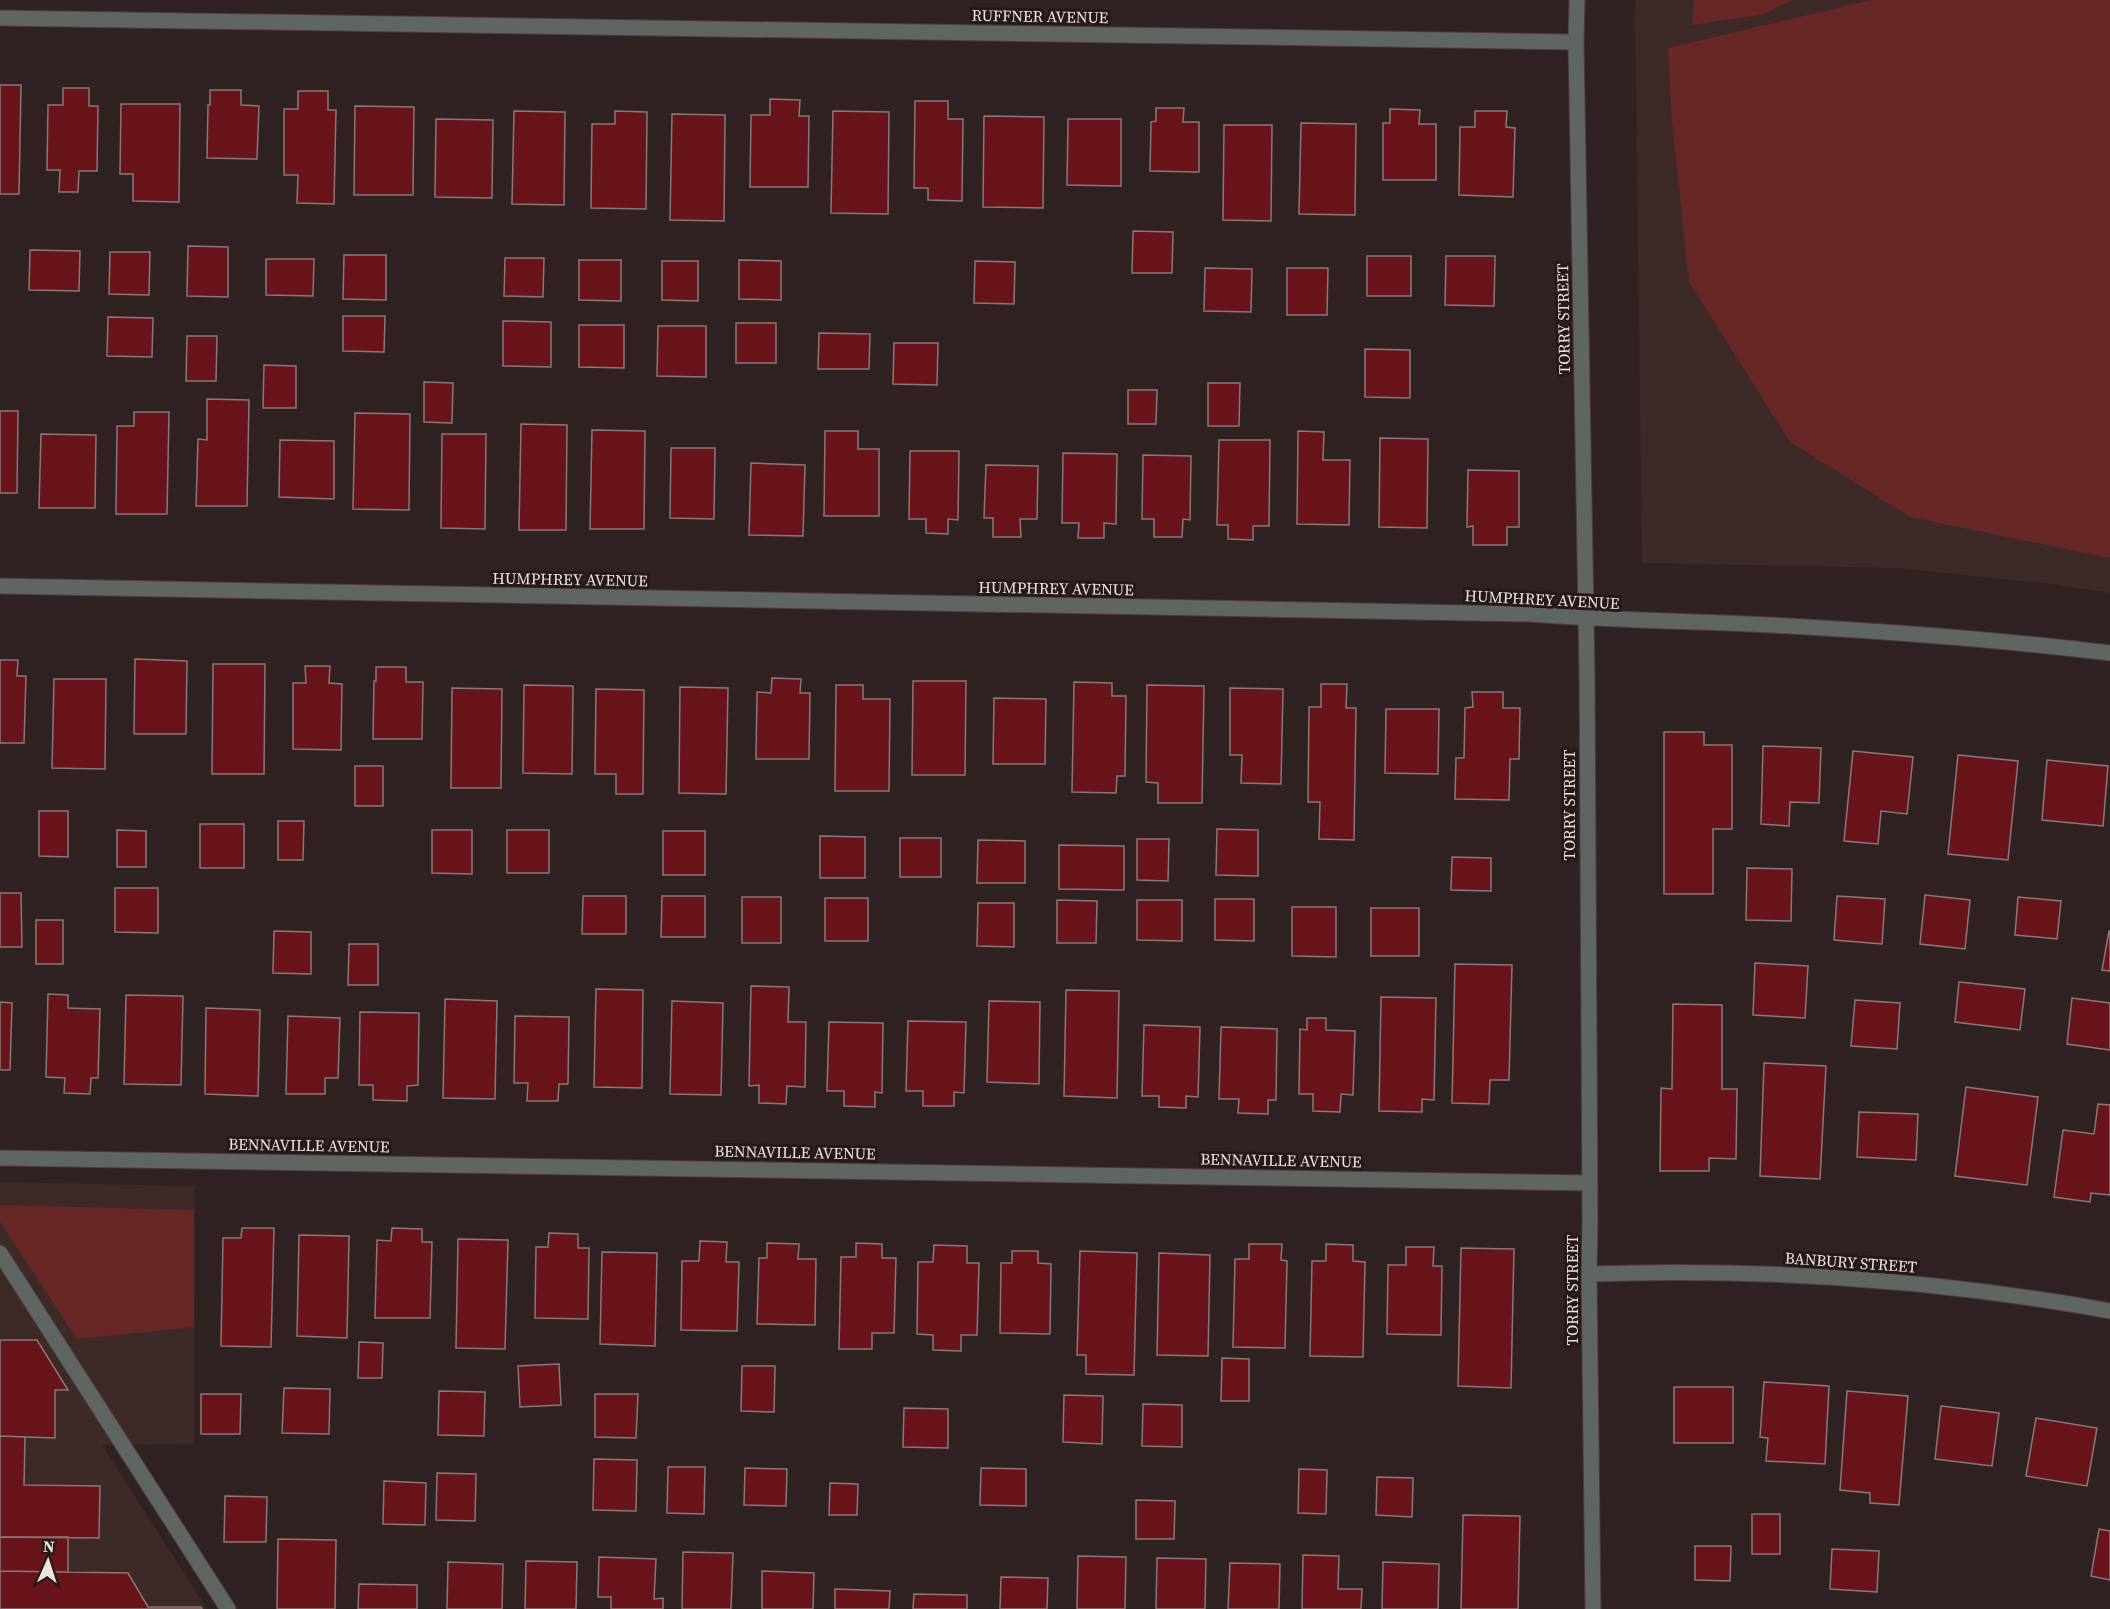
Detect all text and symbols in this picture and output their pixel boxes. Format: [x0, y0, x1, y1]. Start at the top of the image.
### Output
street label: RUFFNER AVENUE [971, 4, 1109, 28]
street label: TORRY STREET [1551, 263, 1575, 375]
street label: HUMPHREY AVENUE [492, 567, 648, 591]
street label: HUMPHREY AVENUE [978, 576, 1134, 600]
street label: HUMPHREY AVENUE [1464, 584, 1620, 614]
street label: TORRY STREET [1558, 749, 1580, 860]
street label: BENNAVILLE AVENUE [228, 1133, 390, 1157]
street label: BENNAVILLE AVENUE [714, 1140, 876, 1164]
street label: BENNAVILLE AVENUE [1200, 1148, 1362, 1172]
street label: TORRY STREET [1561, 1234, 1583, 1345]
street label: BANBURY STREET [1784, 1246, 1918, 1278]
north arrow [18, 1531, 78, 1591]
text: N [42, 1535, 56, 1557]

